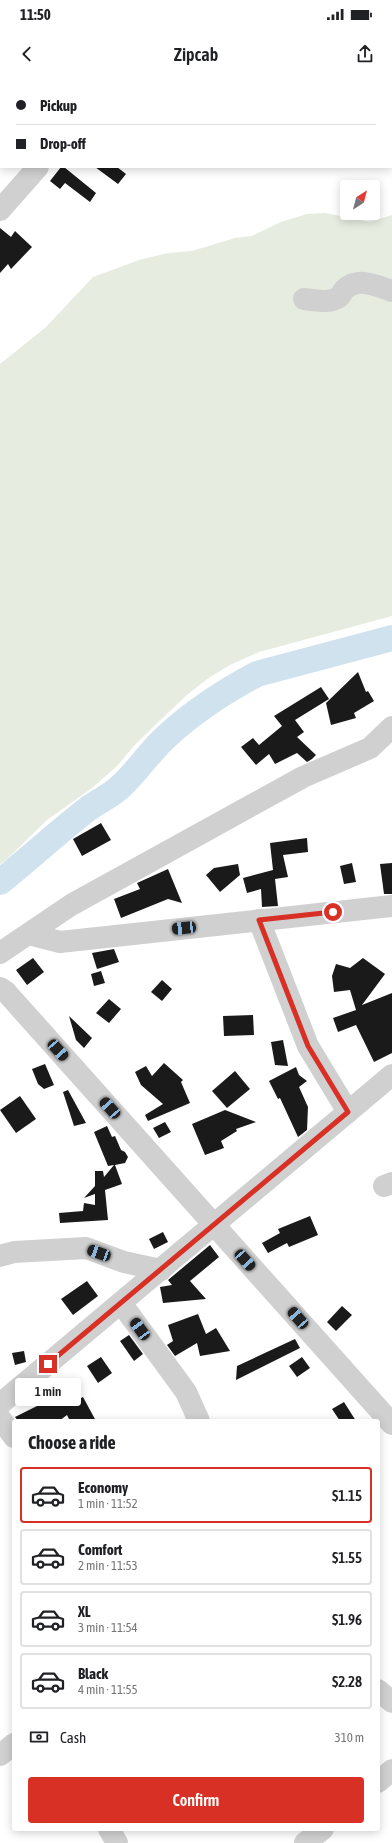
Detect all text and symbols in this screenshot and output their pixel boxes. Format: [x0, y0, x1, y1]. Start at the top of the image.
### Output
text: 11:50 [20, 6, 51, 23]
icon: back [16, 43, 38, 65]
icon: share [354, 43, 376, 65]
text: Zipcab [174, 44, 218, 65]
text: Pickup [40, 97, 77, 114]
text: Drop-off [40, 135, 86, 152]
north arrow [340, 180, 380, 220]
map controls [340, 180, 380, 220]
route start [324, 903, 342, 921]
car [171, 921, 197, 935]
car [46, 1037, 70, 1063]
car [98, 1095, 122, 1121]
car [86, 1243, 112, 1263]
car [233, 1247, 257, 1273]
car [286, 1305, 310, 1331]
car [128, 1316, 152, 1342]
route end [39, 1355, 57, 1373]
callout: 1 min [15, 1378, 81, 1406]
text: 1 min [35, 1384, 61, 1399]
text: Choose a ride [28, 1432, 116, 1453]
icon: car [30, 1477, 66, 1513]
text: Economy [78, 1479, 128, 1496]
text: $1.15 [332, 1487, 362, 1504]
text: 1 min · 11:52 [78, 1496, 138, 1511]
icon: car [30, 1539, 66, 1575]
text: Comfort [78, 1541, 122, 1558]
text: $1.55 [332, 1549, 362, 1566]
text: 2 min · 11:53 [78, 1558, 138, 1573]
icon: car [30, 1601, 66, 1637]
text: XL [78, 1603, 91, 1620]
text: $1.96 [332, 1611, 362, 1628]
text: 3 min · 11:54 [78, 1620, 138, 1635]
icon: car [30, 1663, 66, 1699]
text: Black [78, 1665, 108, 1682]
text: $2.28 [332, 1673, 362, 1690]
text: 4 min · 11:55 [78, 1682, 138, 1697]
icon: cash [28, 1726, 50, 1748]
text: Cash [60, 1729, 86, 1746]
text: 310 m [335, 1730, 364, 1745]
button: Confirm [28, 1777, 364, 1823]

